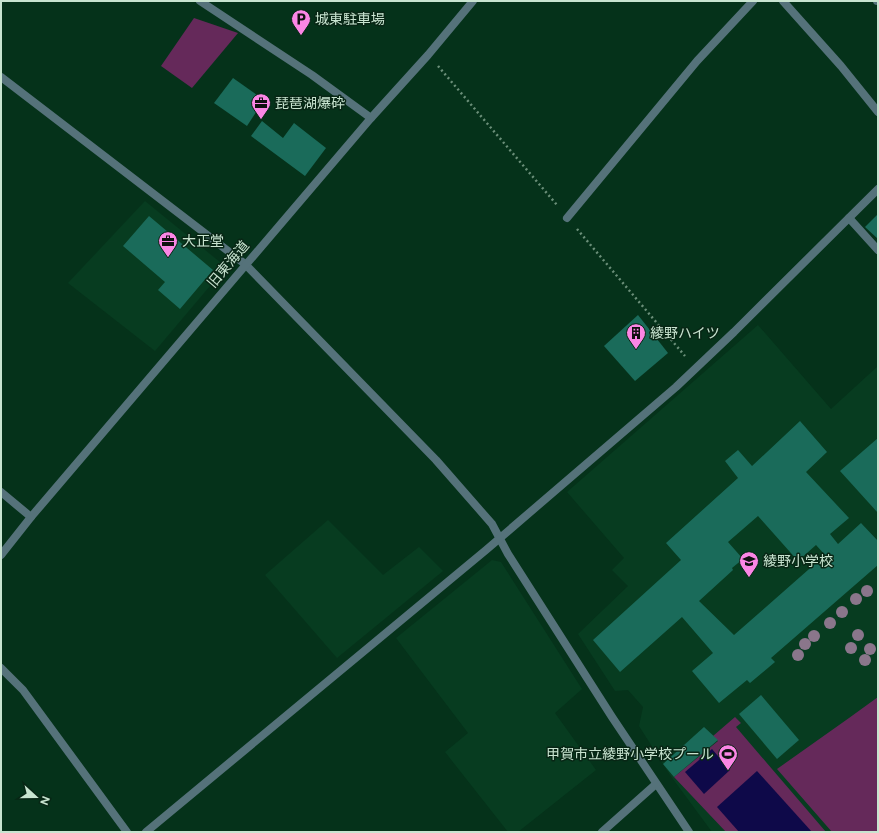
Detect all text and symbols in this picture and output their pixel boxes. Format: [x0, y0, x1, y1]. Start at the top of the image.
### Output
parking icon: 城東駐車場 [290, 8, 312, 36]
place label: 城東駐車場 [315, 11, 385, 28]
office icon: 琵琶湖爆砕 [250, 92, 272, 120]
place label: 琵琶湖爆砕 [275, 95, 345, 112]
office icon: 大正堂 [157, 230, 179, 258]
place label: 大正堂 [182, 233, 224, 250]
street label: 旧東海道 [204, 237, 253, 291]
building icon: 綾野ハイツ [625, 322, 647, 350]
place label: 綾野ハイツ [650, 325, 720, 342]
school or university icon: 綾野小学校 [738, 550, 760, 578]
place label: 綾野小学校 [763, 553, 833, 570]
sports icon: 甲賀市立綾野小学校プール [717, 743, 739, 771]
place label: 甲賀市立綾野小学校プール [546, 746, 714, 763]
north arrow [16, 777, 56, 817]
text: N [37, 794, 52, 807]

